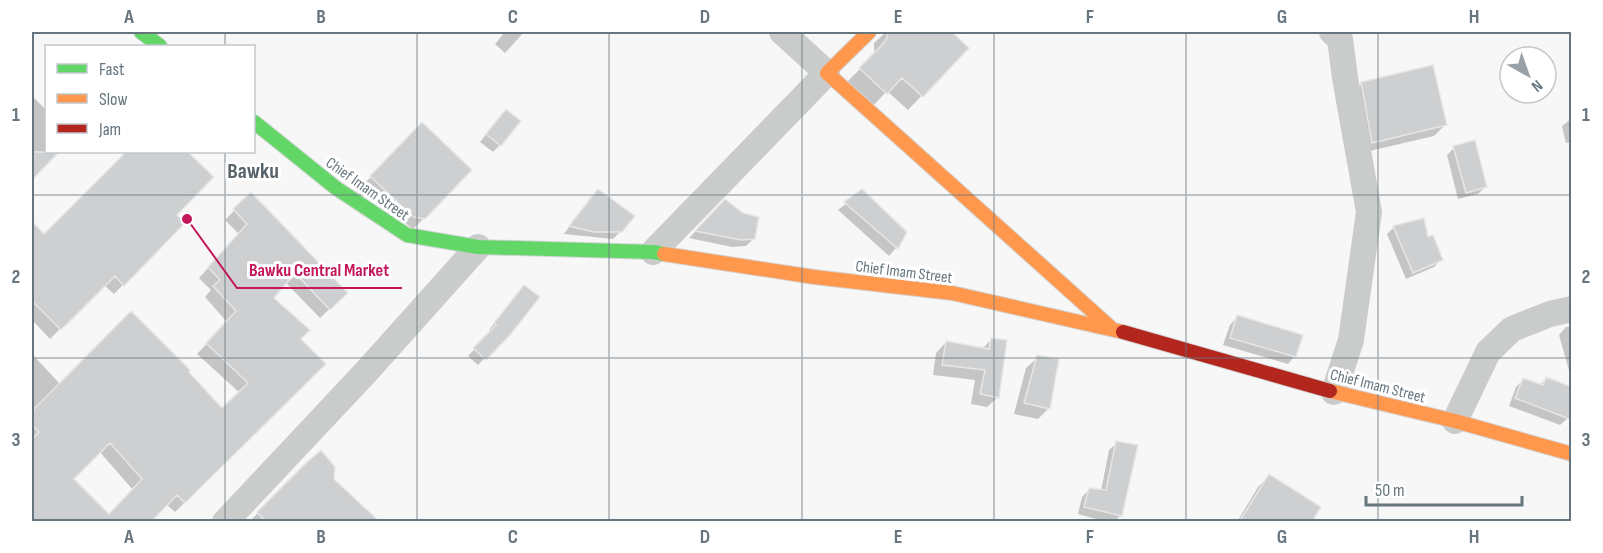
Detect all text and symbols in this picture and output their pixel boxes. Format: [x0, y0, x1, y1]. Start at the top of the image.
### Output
text: A [123, 5, 134, 29]
text: B [316, 5, 326, 29]
text: C [508, 5, 518, 29]
text: D [700, 5, 710, 29]
text: E [894, 5, 902, 29]
text: F [1086, 5, 1094, 29]
text: G [1277, 5, 1287, 29]
text: H [1469, 5, 1479, 29]
legend [45, 45, 255, 153]
north arrow [1498, 45, 1558, 105]
text: Fast [99, 59, 125, 80]
text: N [1527, 75, 1546, 95]
text: Slow [99, 89, 128, 110]
text: 1 [12, 103, 20, 127]
text: 1 [1582, 103, 1590, 127]
text: Jam [98, 119, 121, 140]
street label: Chief Imam Street [322, 154, 413, 225]
district label: Bawku [227, 158, 279, 185]
callout: Bawku Central Market [237, 252, 402, 288]
street label: Chief Imam Street [854, 257, 953, 288]
text: Bawku Central Market [249, 260, 389, 281]
text: 2 [12, 265, 20, 289]
text: 2 [1582, 265, 1590, 289]
street label: Chief Imam Street [1328, 365, 1427, 407]
text: 3 [12, 428, 21, 452]
text: 3 [1582, 428, 1591, 452]
scale bar [1366, 469, 1522, 507]
text: 50 m [1375, 480, 1405, 501]
text: A [123, 525, 134, 549]
text: B [316, 525, 326, 549]
text: C [508, 525, 518, 549]
text: D [700, 525, 710, 549]
text: E [894, 525, 902, 549]
text: F [1086, 525, 1094, 549]
text: G [1277, 525, 1287, 549]
text: H [1469, 525, 1479, 549]

